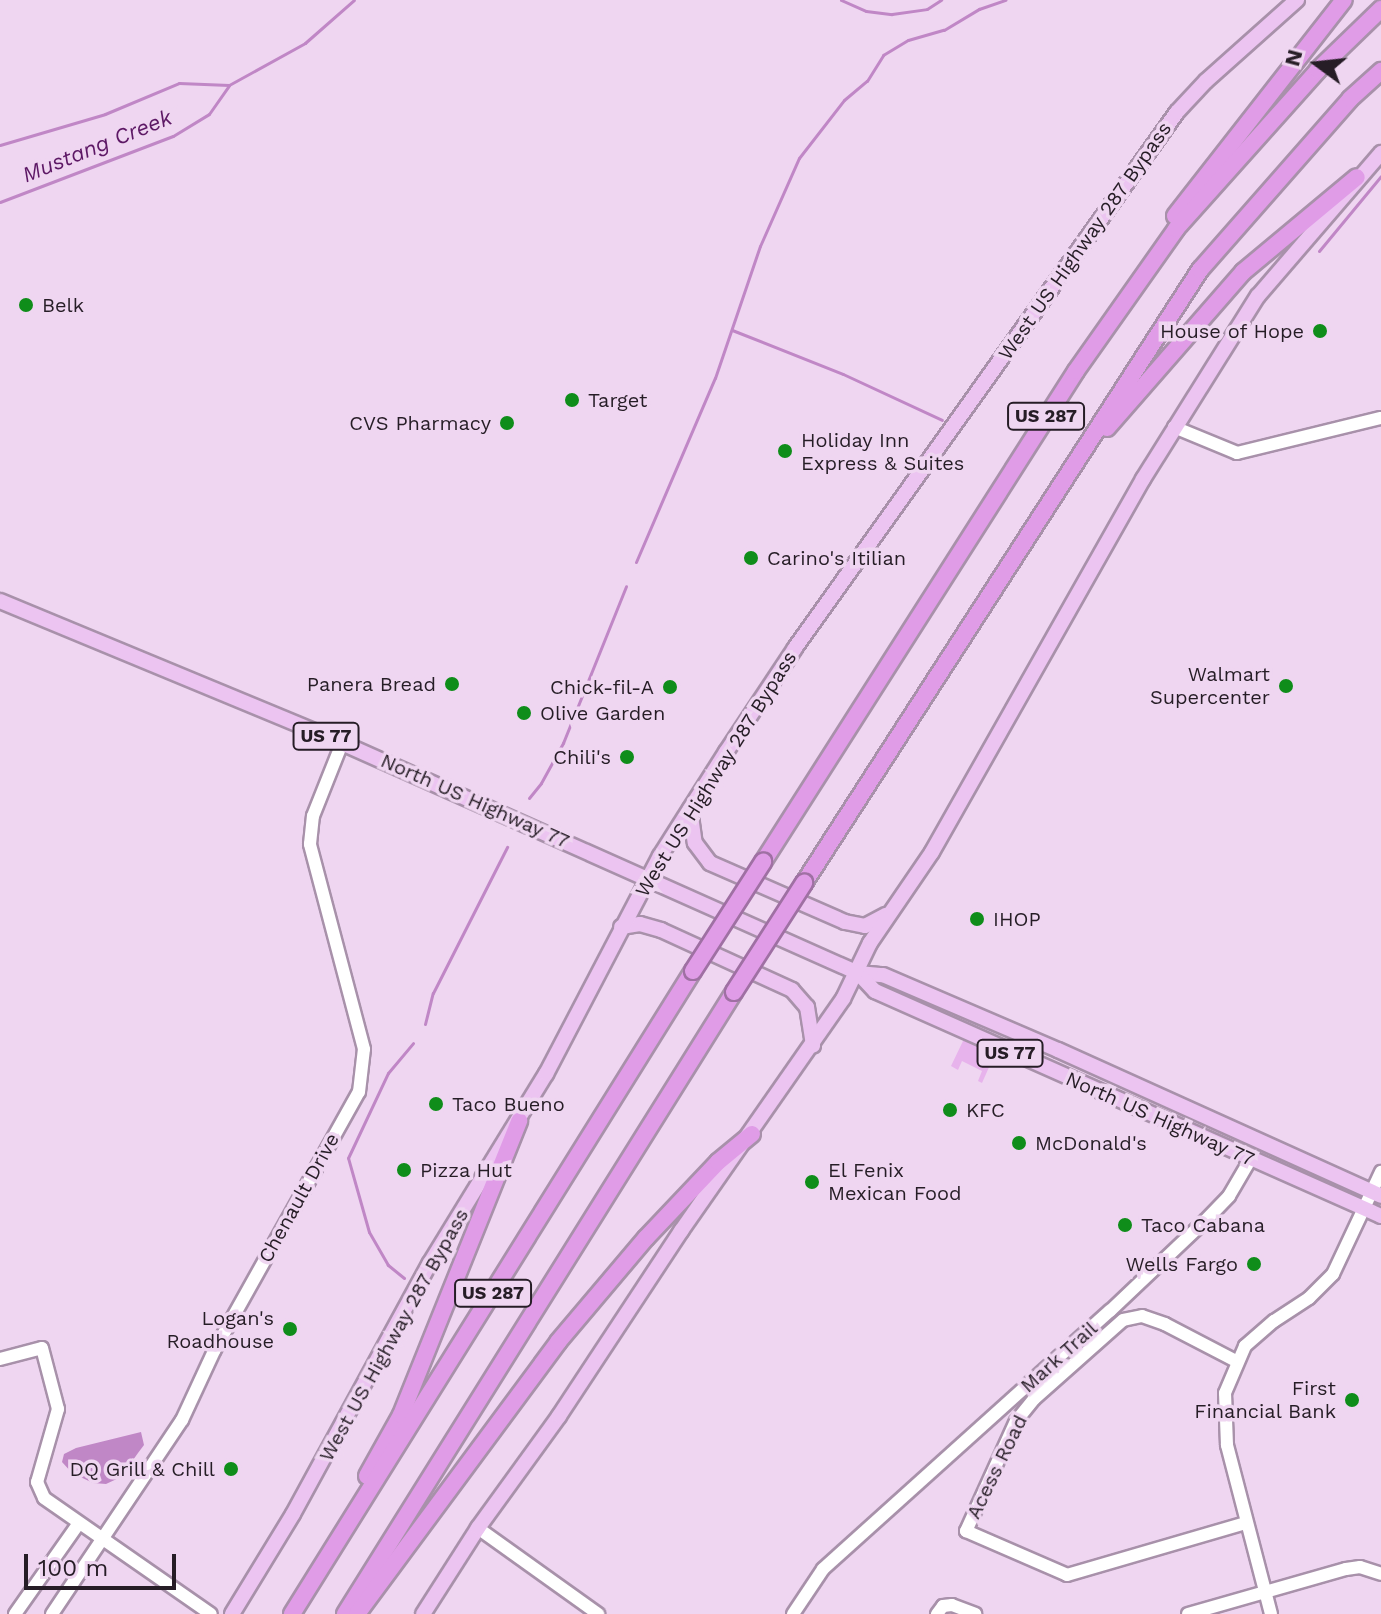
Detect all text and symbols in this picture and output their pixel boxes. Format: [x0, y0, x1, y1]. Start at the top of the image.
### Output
north arrow [1277, 24, 1357, 104]
text: N [1279, 47, 1308, 69]
water label: Mustang Creek [18, 104, 176, 188]
street label: West US Highway 287 Bypass [993, 117, 1177, 365]
place label: Belk [42, 293, 84, 317]
marker: Belk [17, 296, 35, 314]
place label: House of Hope [1159, 319, 1304, 343]
marker: House of Hope [1311, 322, 1329, 340]
place label: Target [588, 388, 647, 412]
marker: Target [563, 391, 581, 409]
road number: US 287 [1006, 402, 1086, 430]
place label: CVS Pharmacy [349, 411, 491, 435]
marker: CVS Pharmacy [498, 414, 516, 432]
place label: Holiday Inn Express & Suites [801, 428, 964, 475]
marker: Holiday Inn Express & Suites [776, 442, 794, 460]
place label: Carino's Itilian [767, 546, 906, 570]
marker: Carino's Itilian [742, 549, 760, 567]
street label: West US Highway 287 Bypass [630, 646, 802, 902]
place label: Walmart Supercenter [1150, 662, 1270, 709]
place label: Panera Bread [306, 672, 436, 696]
marker: Panera Bread [443, 675, 461, 693]
place label: Chick-fil-A [550, 675, 654, 699]
marker: Walmart Supercenter [1277, 677, 1295, 695]
marker: Chick-fil-A [661, 678, 679, 696]
place label: Olive Garden [540, 701, 665, 725]
marker: Olive Garden [515, 704, 533, 722]
road number: US 77 [292, 722, 360, 750]
place label: Chili's [553, 745, 611, 769]
street label: North US Highway 77 [376, 748, 574, 854]
marker: Chili's [618, 748, 636, 766]
place label: IHOP [993, 907, 1041, 931]
marker: IHOP [968, 910, 986, 928]
road number: US 77 [976, 1039, 1044, 1067]
street label: North US Highway 77 [1061, 1066, 1259, 1172]
place label: Taco Bueno [452, 1092, 565, 1116]
marker: Taco Bueno [427, 1095, 445, 1113]
place label: KFC [966, 1098, 1005, 1122]
marker: KFC [941, 1101, 959, 1119]
street label: Chenault Drive [254, 1129, 344, 1267]
place label: McDonald's [1035, 1131, 1147, 1155]
marker: McDonald's [1010, 1134, 1028, 1152]
place label: Pizza Hut [420, 1158, 512, 1182]
place label: El Fenix Mexican Food [828, 1158, 961, 1205]
marker: Pizza Hut [395, 1161, 413, 1179]
marker: El Fenix Mexican Food [803, 1173, 821, 1191]
street label: West US Highway 287 Bypass [314, 1204, 474, 1466]
place label: Taco Cabana [1141, 1213, 1265, 1237]
marker: Taco Cabana [1116, 1216, 1134, 1234]
place label: Wells Fargo [1126, 1252, 1238, 1276]
marker: Wells Fargo [1245, 1255, 1263, 1273]
road number: US 287 [453, 1279, 533, 1307]
place label: Logan's Roadhouse [166, 1306, 274, 1353]
street label: Mark Trail [1015, 1316, 1103, 1398]
marker: Logan's Roadhouse [281, 1320, 299, 1338]
place label: First Financial Bank [1194, 1376, 1336, 1423]
marker: First Financial Bank [1343, 1391, 1361, 1409]
street label: Acess Road [962, 1411, 1032, 1523]
place label: DQ Grill & Chill [69, 1457, 215, 1481]
marker: DQ Grill & Chill [222, 1460, 240, 1478]
scale bar [28, 1538, 180, 1588]
text: 100 m [38, 1554, 108, 1582]

